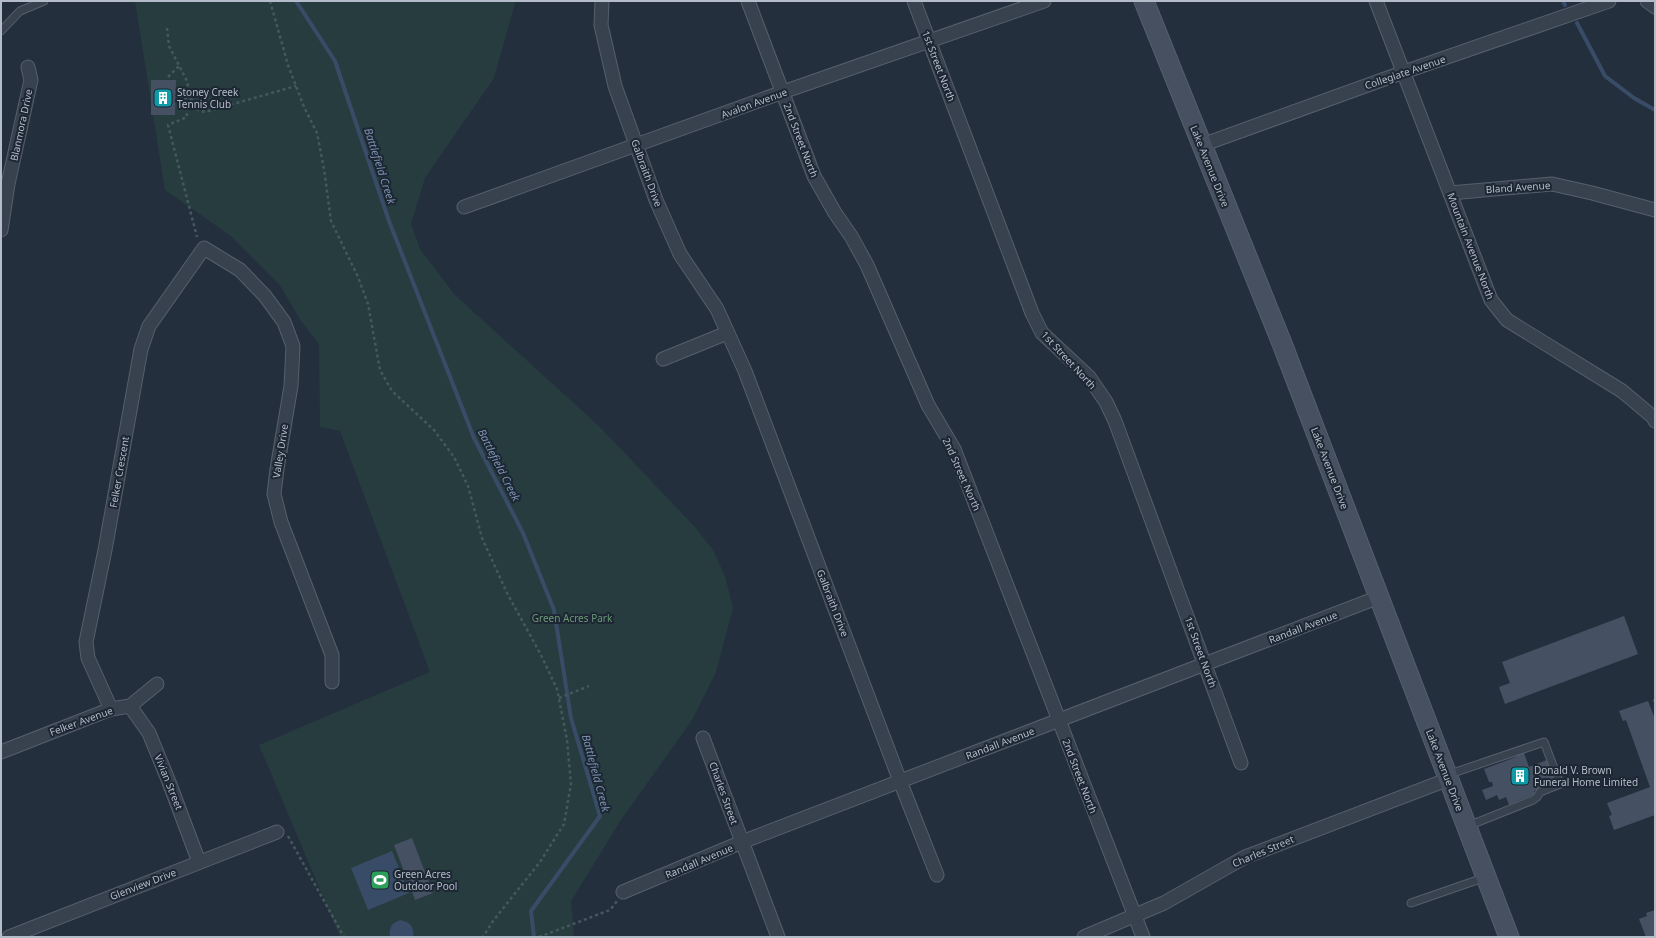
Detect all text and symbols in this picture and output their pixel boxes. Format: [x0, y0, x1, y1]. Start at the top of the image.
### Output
street label: 1st Street North [919, 29, 959, 103]
street label: Collegiate Avenue [1363, 52, 1448, 92]
street label: Avalon Avenue [719, 84, 789, 121]
place label: Stoney Creek Tennis Club [177, 85, 239, 111]
street label: Blanmora Drive [7, 87, 36, 162]
building icon: Stoney Creek Tennis Club [152, 87, 174, 109]
street label: 2nd Street North [780, 101, 822, 179]
street label: Lake Avenue Drive [1187, 123, 1233, 209]
water label: Battlefield Creek [361, 126, 400, 206]
street label: Galbraith Drive [628, 137, 666, 209]
street label: Bland Avenue [1485, 178, 1551, 196]
street label: Mountain Avenue North [1444, 191, 1498, 301]
street label: 1st Street North [1038, 328, 1100, 392]
street label: Valley Drive [269, 423, 291, 479]
street label: Lake Avenue Drive [1308, 425, 1352, 511]
water label: Battlefield Creek [475, 426, 524, 504]
street label: Felker Crescent [106, 435, 132, 509]
street label: 2nd Street North [940, 435, 984, 513]
street label: Galbraith Drive [814, 567, 852, 639]
street label: Randall Avenue [1267, 607, 1340, 647]
park label: Green Acres Park [532, 611, 613, 625]
street label: 1st Street North [1182, 614, 1220, 690]
street label: Felker Avenue [47, 703, 115, 739]
street label: Randall Avenue [964, 723, 1037, 763]
street label: Lake Avenue Drive [1423, 727, 1467, 813]
water label: Battlefield Creek [579, 733, 614, 814]
street label: 2nd Street North [1059, 737, 1101, 815]
street label: Vivian Street [152, 752, 187, 812]
street label: Charles Street [706, 760, 742, 827]
place label: Donald V. Brown Funeral Home Limited [1534, 763, 1638, 789]
building icon: Donald V. Brown Funeral Home Limited [1509, 765, 1531, 787]
street label: Charles Street [1230, 832, 1296, 870]
street label: Randall Avenue [663, 840, 735, 882]
street label: Glenview Drive [108, 865, 178, 903]
place label: Green Acres Outdoor Pool [394, 867, 457, 893]
sports icon: Green Acres Outdoor Pool [369, 869, 391, 891]

